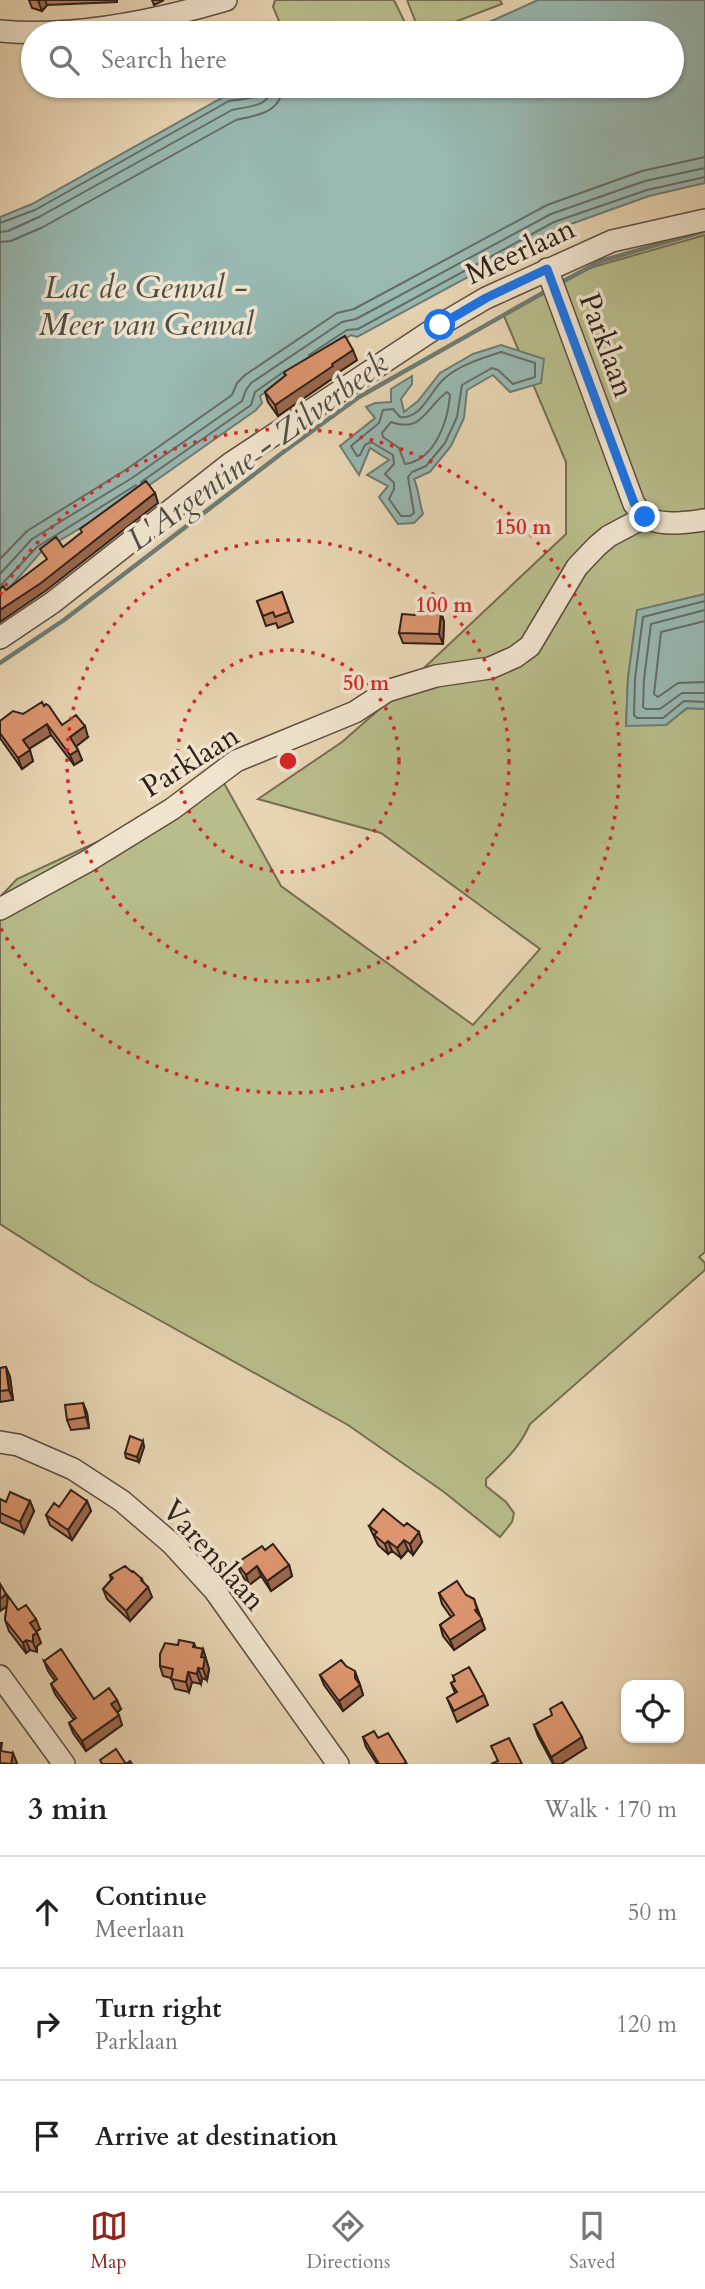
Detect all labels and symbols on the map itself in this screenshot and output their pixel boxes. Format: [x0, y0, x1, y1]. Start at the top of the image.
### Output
street label: Meerlaan [459, 208, 582, 295]
water label: Lac de Genval - Meer van Genval [39, 266, 255, 347]
street label: Parklaan [569, 287, 644, 403]
route start [424, 309, 455, 340]
water label: L'Argentine - Zilverbeek [118, 342, 397, 562]
route end [629, 501, 660, 532]
text: 150 m [494, 513, 552, 542]
text: 100 m [415, 591, 473, 620]
text: 50 m [343, 669, 390, 698]
street label: Parklaan [133, 715, 247, 808]
centre of rings [276, 749, 300, 773]
street label: Varenslaan [152, 1491, 275, 1620]

